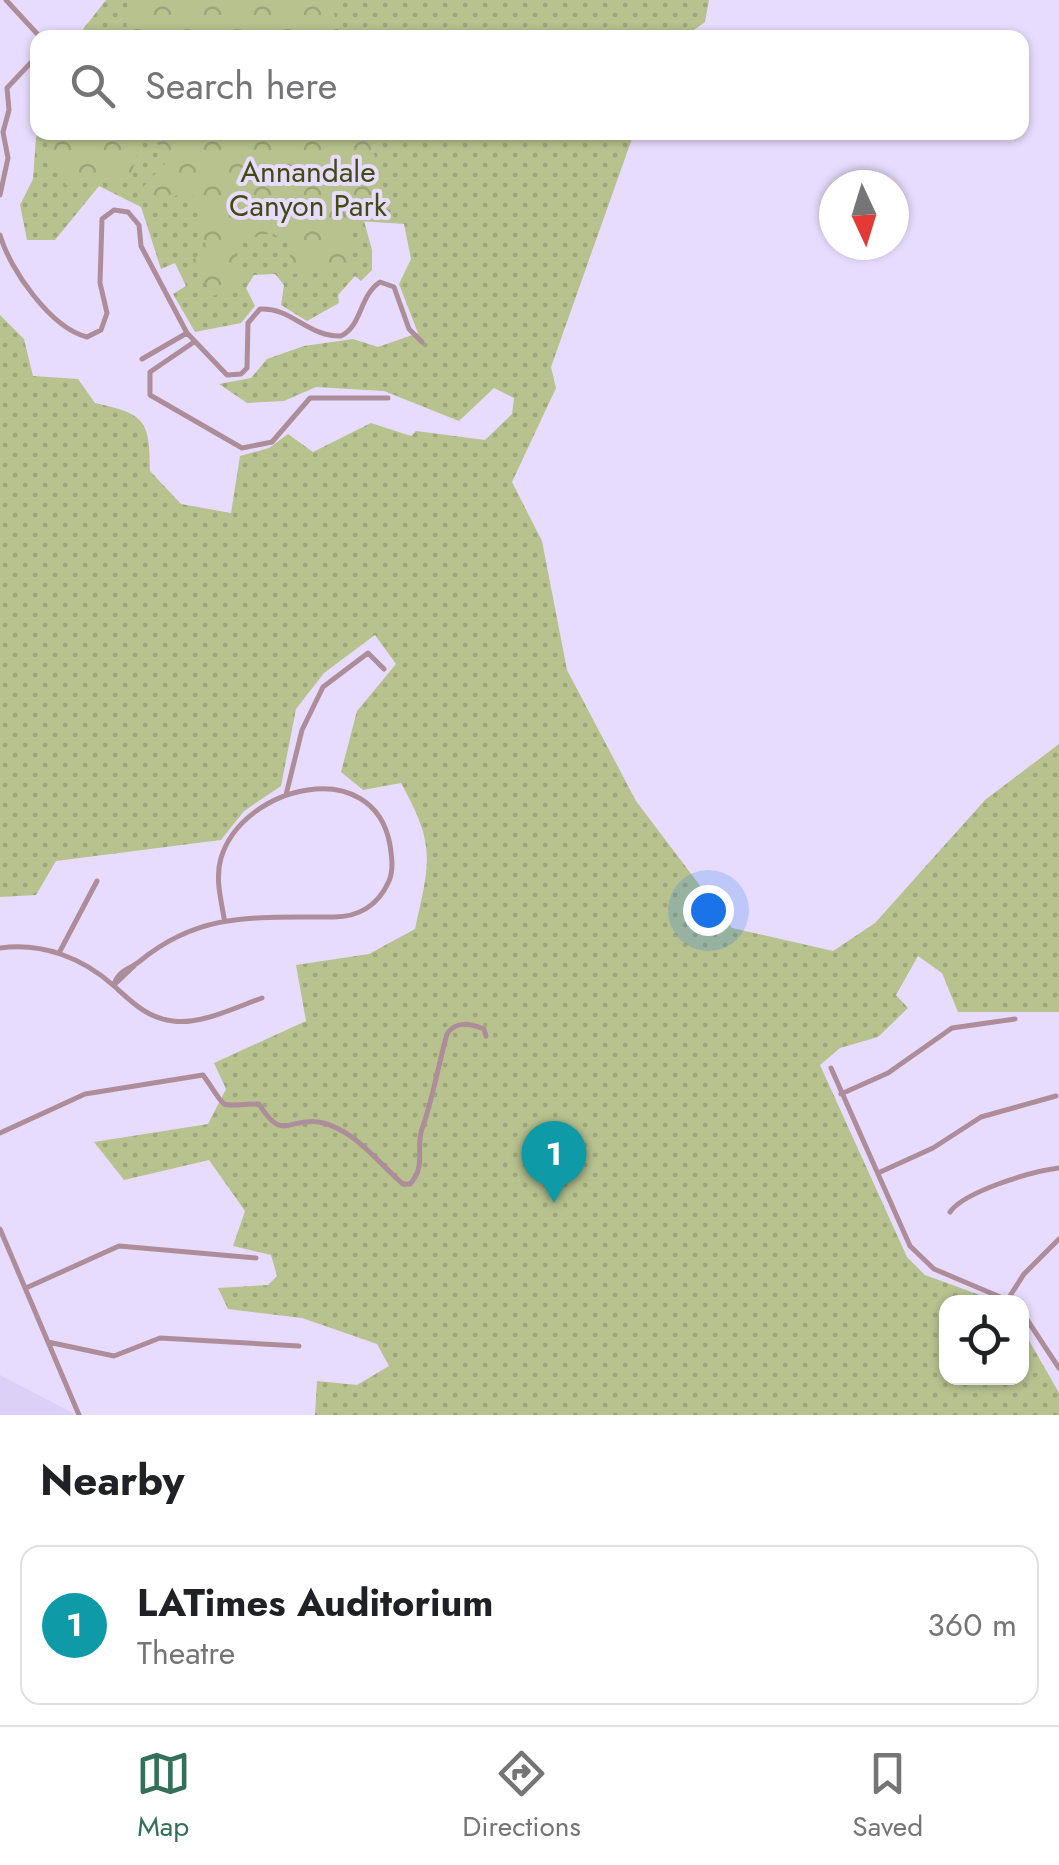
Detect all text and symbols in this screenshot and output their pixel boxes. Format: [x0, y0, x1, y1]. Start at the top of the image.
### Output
search box [30, 30, 1029, 140]
icon: search [65, 58, 120, 113]
text: Search here [145, 58, 337, 113]
park label: Annandale Canyon Park [229, 150, 388, 227]
north arrow [819, 170, 909, 260]
your location [683, 885, 734, 936]
pin: 1 [522, 1120, 586, 1203]
map controls [939, 1295, 1029, 1385]
button: locate [939, 1295, 1029, 1385]
text: Nearby [40, 1450, 184, 1511]
text: LATimes Auditorium [137, 1575, 494, 1630]
text: 1 [66, 1602, 83, 1648]
text: 360 m [927, 1602, 1017, 1648]
text: Theatre [137, 1630, 235, 1676]
tab: Map [136, 1746, 191, 1847]
tab: Directions [462, 1746, 581, 1847]
tab: Saved [852, 1746, 923, 1847]

